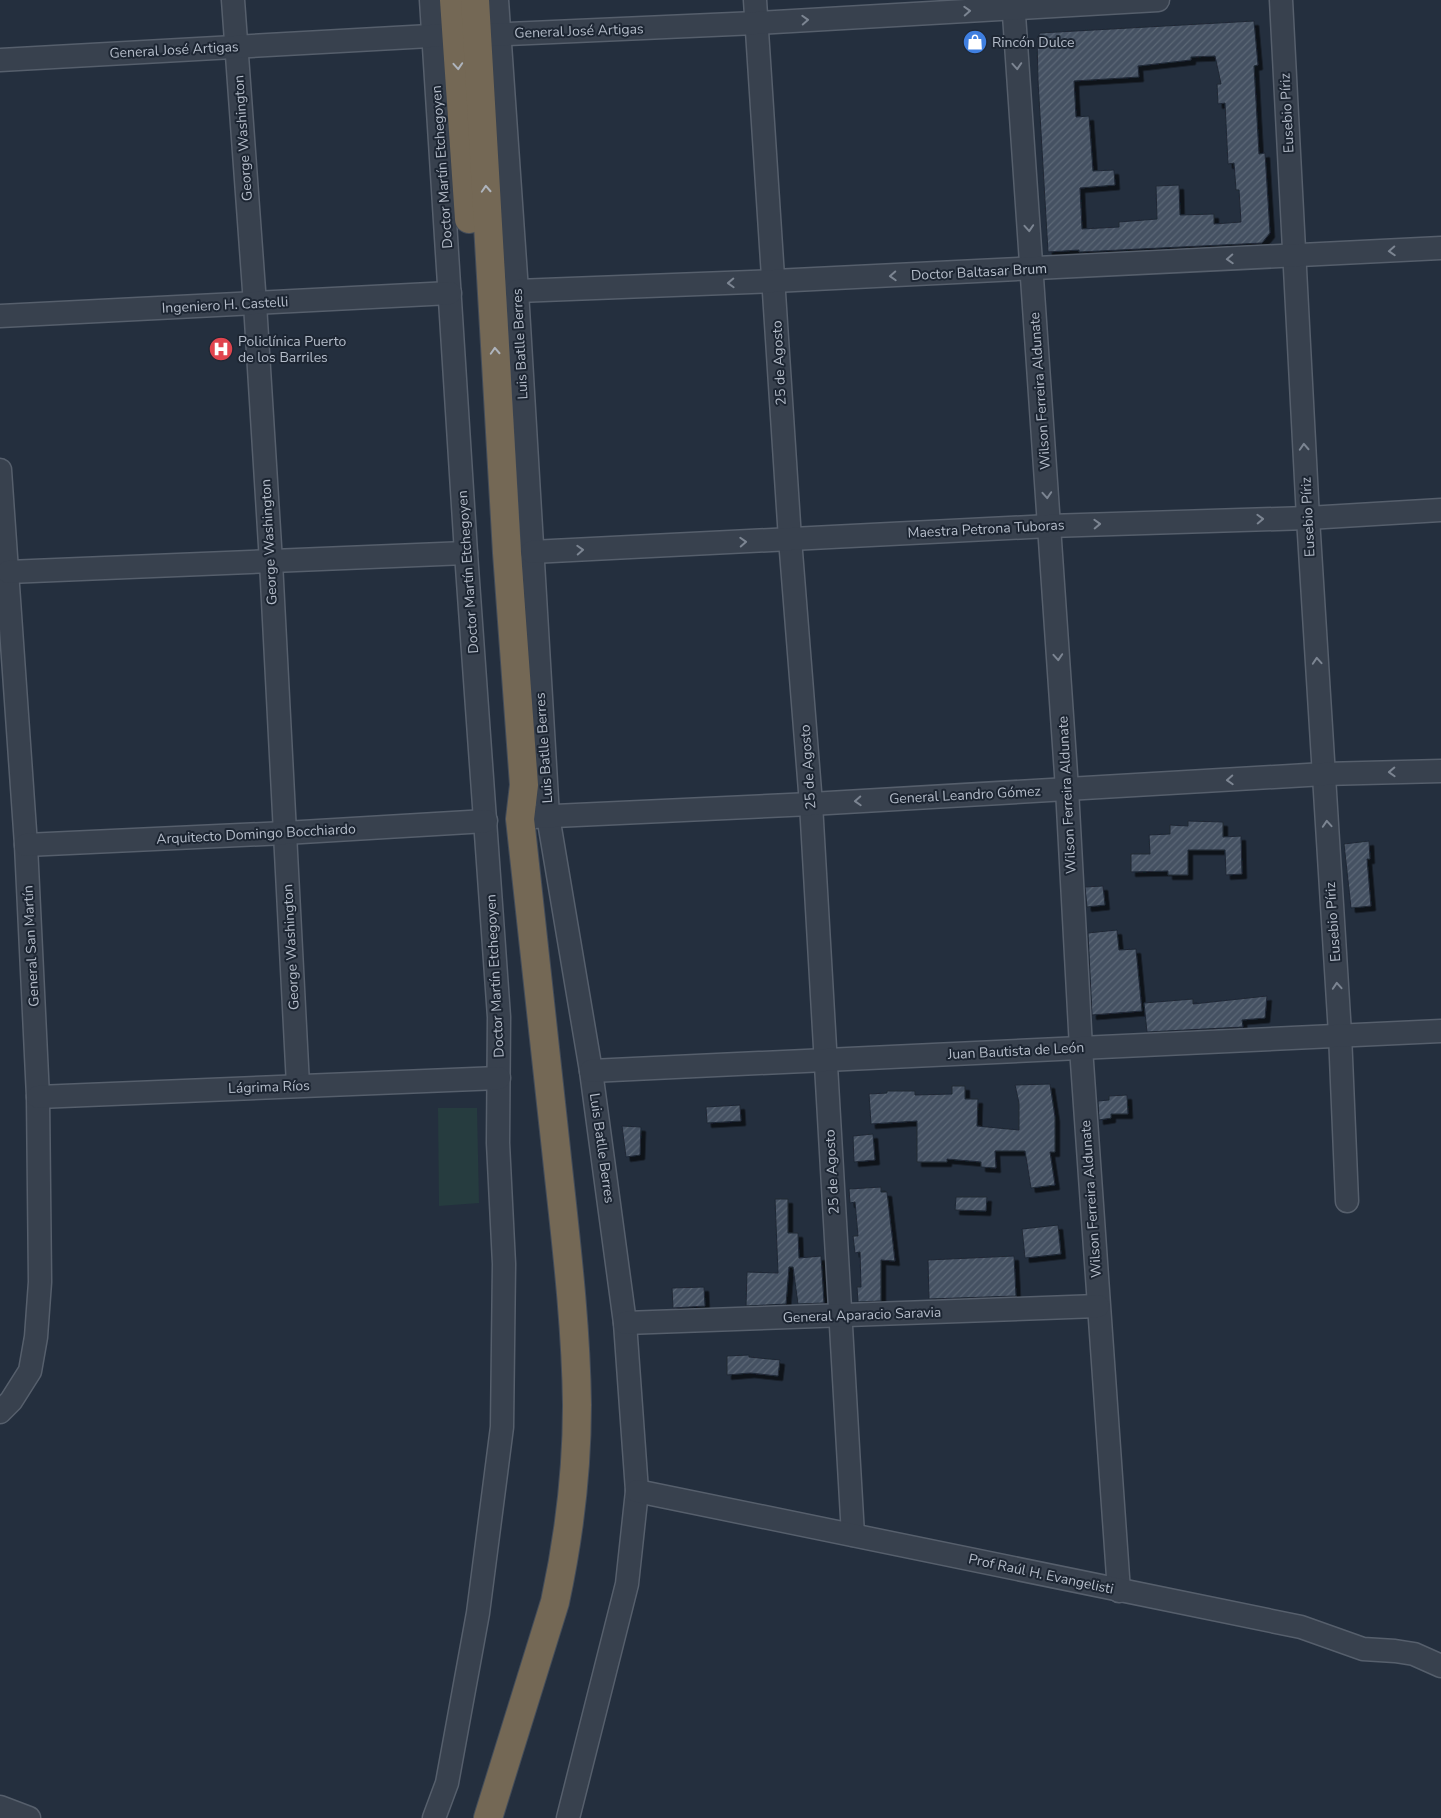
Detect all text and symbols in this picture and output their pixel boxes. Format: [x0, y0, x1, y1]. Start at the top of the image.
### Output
one-way arrow [963, 5, 971, 16]
one-way arrow [801, 15, 809, 26]
street label: General José Artigas [514, 19, 644, 43]
shop icon: Rincón Dulce [962, 29, 988, 55]
place label: Rincón Dulce [992, 33, 1074, 52]
street label: General José Artigas [109, 37, 239, 63]
one-way arrow [453, 62, 464, 70]
one-way arrow [1012, 62, 1023, 70]
street label: Eusebio Píriz [1275, 72, 1299, 153]
street label: George Washington [229, 74, 257, 202]
street label: Doctor Martín Etchegoyen [427, 85, 457, 249]
one-way arrow [480, 184, 491, 192]
one-way arrow [1023, 224, 1034, 232]
one-way arrow [1388, 245, 1396, 256]
one-way arrow [1226, 254, 1234, 265]
street label: Doctor Baltasar Brum [911, 259, 1047, 285]
one-way arrow [889, 270, 897, 281]
one-way arrow [726, 278, 734, 289]
street label: Luis Batlle Berres [508, 288, 532, 400]
street label: Ingeniero H. Castelli [161, 292, 289, 318]
street label: Wilson Ferreira Aldunate [1025, 311, 1055, 471]
street label: 25 de Agosto [767, 320, 791, 406]
place label: Policlínica Puerto de los Barriles [238, 332, 347, 367]
hospital icon: Policlínica Puerto de los Barriles [208, 336, 234, 362]
one-way arrow [490, 347, 501, 355]
one-way arrow [1299, 443, 1310, 451]
street label: Eusebio Píriz [1296, 476, 1320, 557]
street label: George Washington [256, 478, 282, 606]
street label: Doctor Martín Etchegoyen [453, 490, 483, 654]
one-way arrow [1042, 491, 1053, 499]
one-way arrow [1256, 514, 1264, 524]
street label: Maestra Petrona Tuboras [907, 515, 1065, 543]
one-way arrow [1094, 519, 1102, 530]
one-way arrow [739, 536, 747, 547]
one-way arrow [577, 545, 585, 555]
one-way arrow [1052, 653, 1063, 661]
one-way arrow [1312, 657, 1323, 665]
street label: Luis Batlle Berres [531, 692, 557, 804]
street label: Wilson Ferreira Aldunate [1053, 716, 1081, 874]
street label: 25 de Agosto [796, 724, 820, 810]
one-way arrow [1388, 767, 1396, 777]
one-way arrow [1226, 774, 1234, 785]
street label: General Leandro Gómez [889, 782, 1042, 808]
one-way arrow [854, 796, 862, 807]
street label: Arquitecto Domingo Bocchiardo [156, 819, 357, 849]
one-way arrow [1322, 819, 1333, 827]
street label: Eusebio Píriz [1321, 881, 1345, 962]
street label: George Washington [278, 883, 304, 1011]
street label: General San Martín [18, 885, 44, 1007]
street label: Doctor Martín Etchegoyen [481, 894, 509, 1058]
one-way arrow [1332, 982, 1343, 990]
street label: Juan Bautista de León [946, 1038, 1085, 1064]
street label: Lágrima Ríos [228, 1076, 310, 1098]
street label: Luis Batlle Berres [585, 1092, 619, 1205]
street label: Wilson Ferreira Aldunate [1076, 1119, 1106, 1279]
street label: 25 de Agosto [820, 1129, 844, 1215]
street label: General Aparacio Saravia [782, 1303, 942, 1327]
street label: Prof Raúl H. Evangelisti [967, 1549, 1115, 1599]

